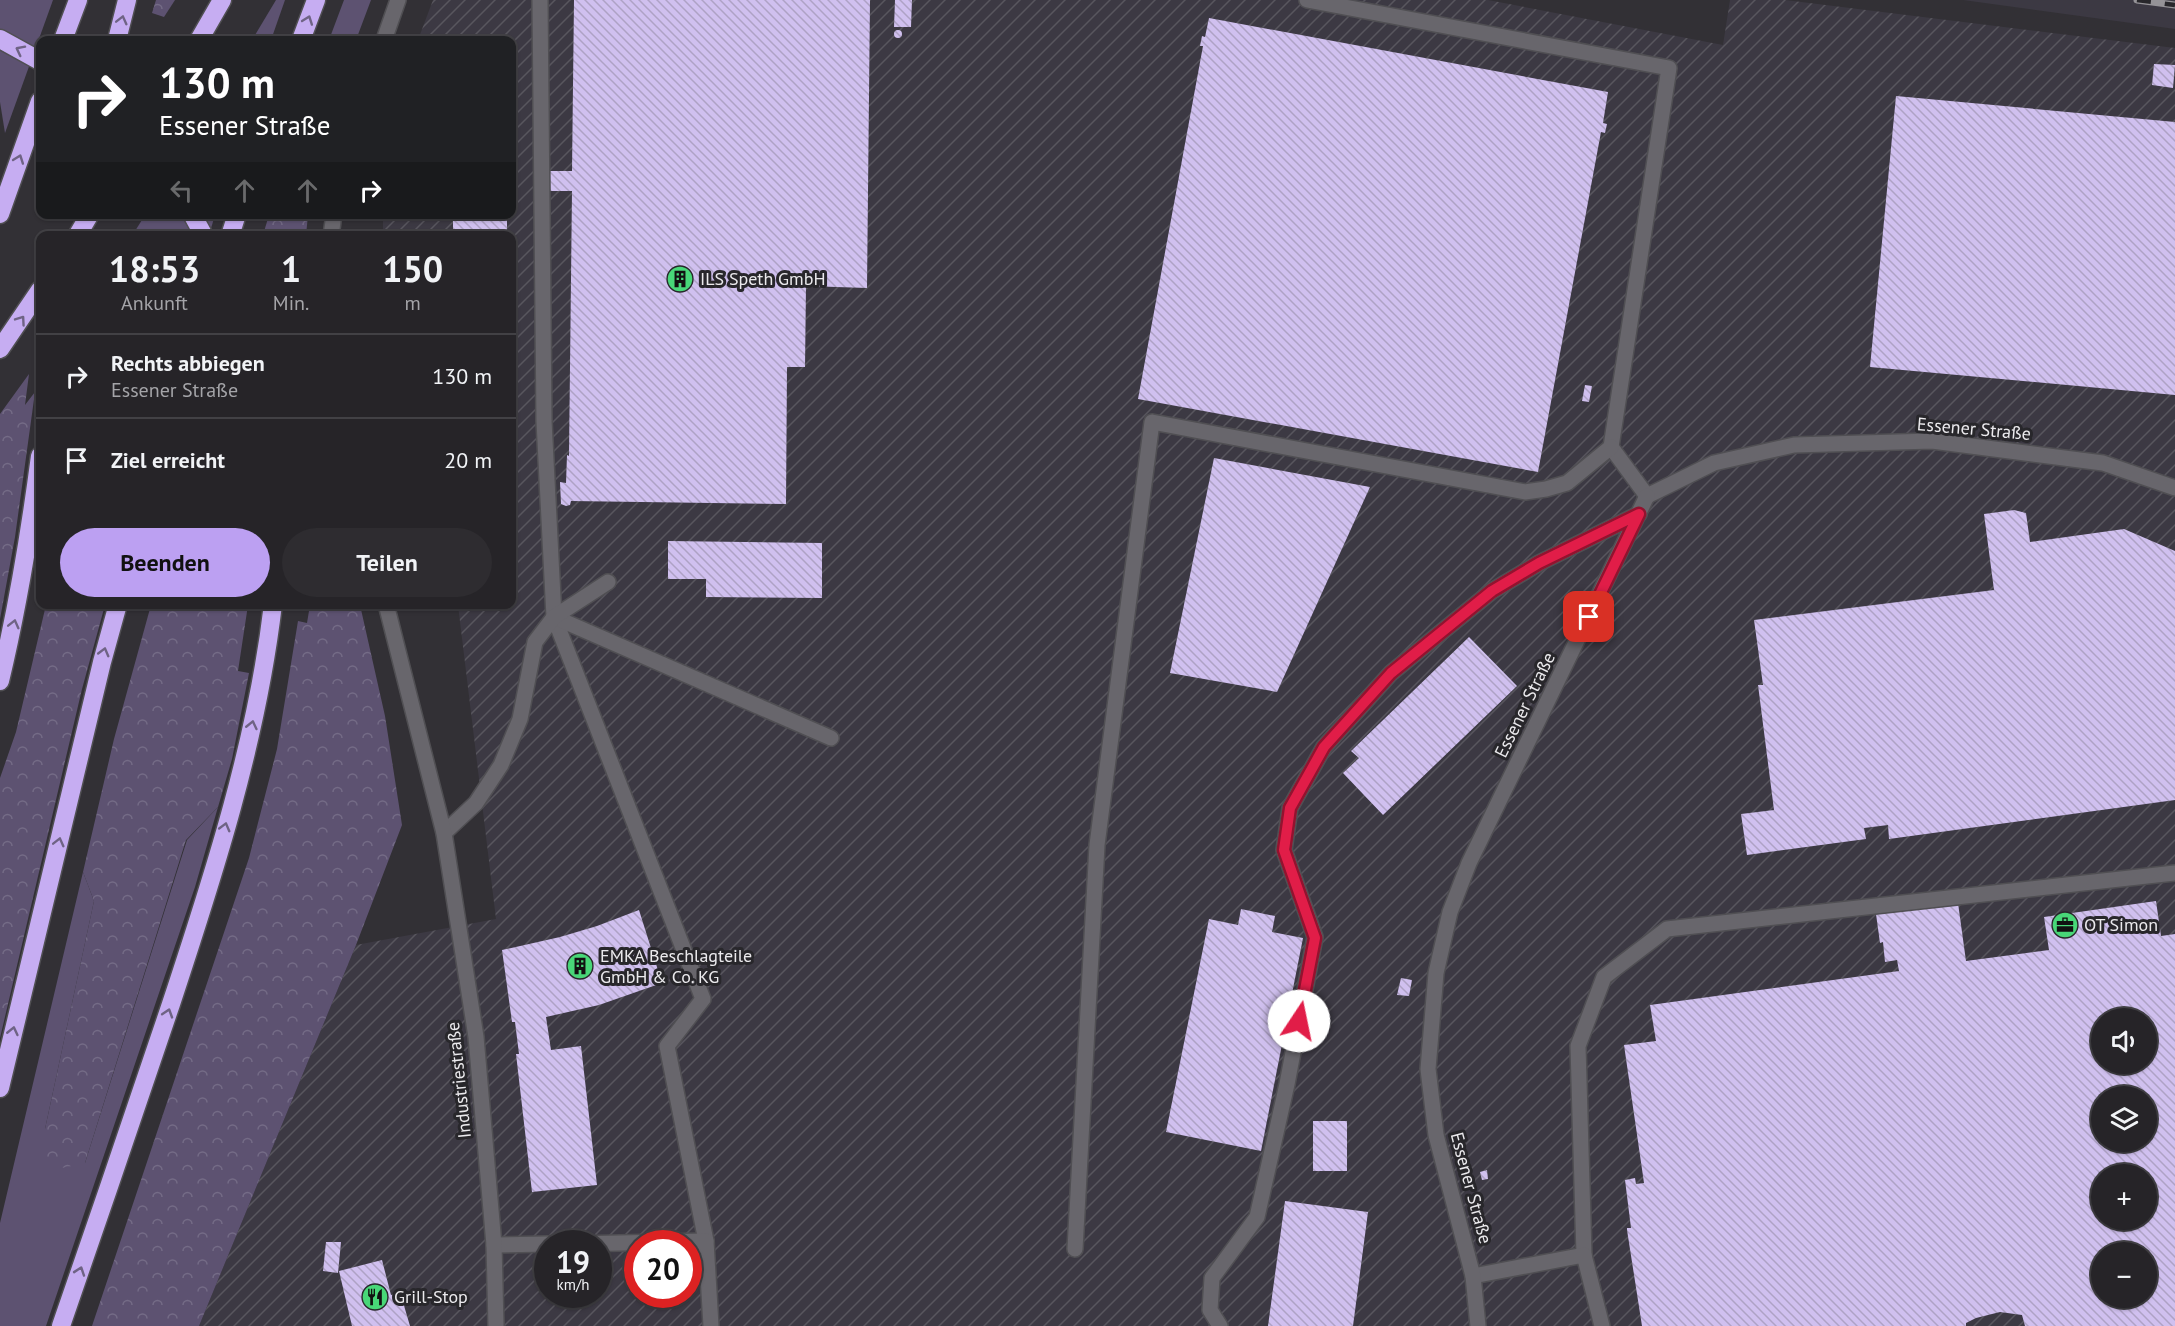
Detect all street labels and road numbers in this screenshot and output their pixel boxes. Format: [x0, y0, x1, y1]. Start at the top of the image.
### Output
street label: Essener Straße [1916, 412, 2032, 445]
street label: Essener Straße [1489, 648, 1560, 761]
street label: Industriestraße [441, 1021, 476, 1139]
street label: Essener Straße [1446, 1130, 1497, 1246]

